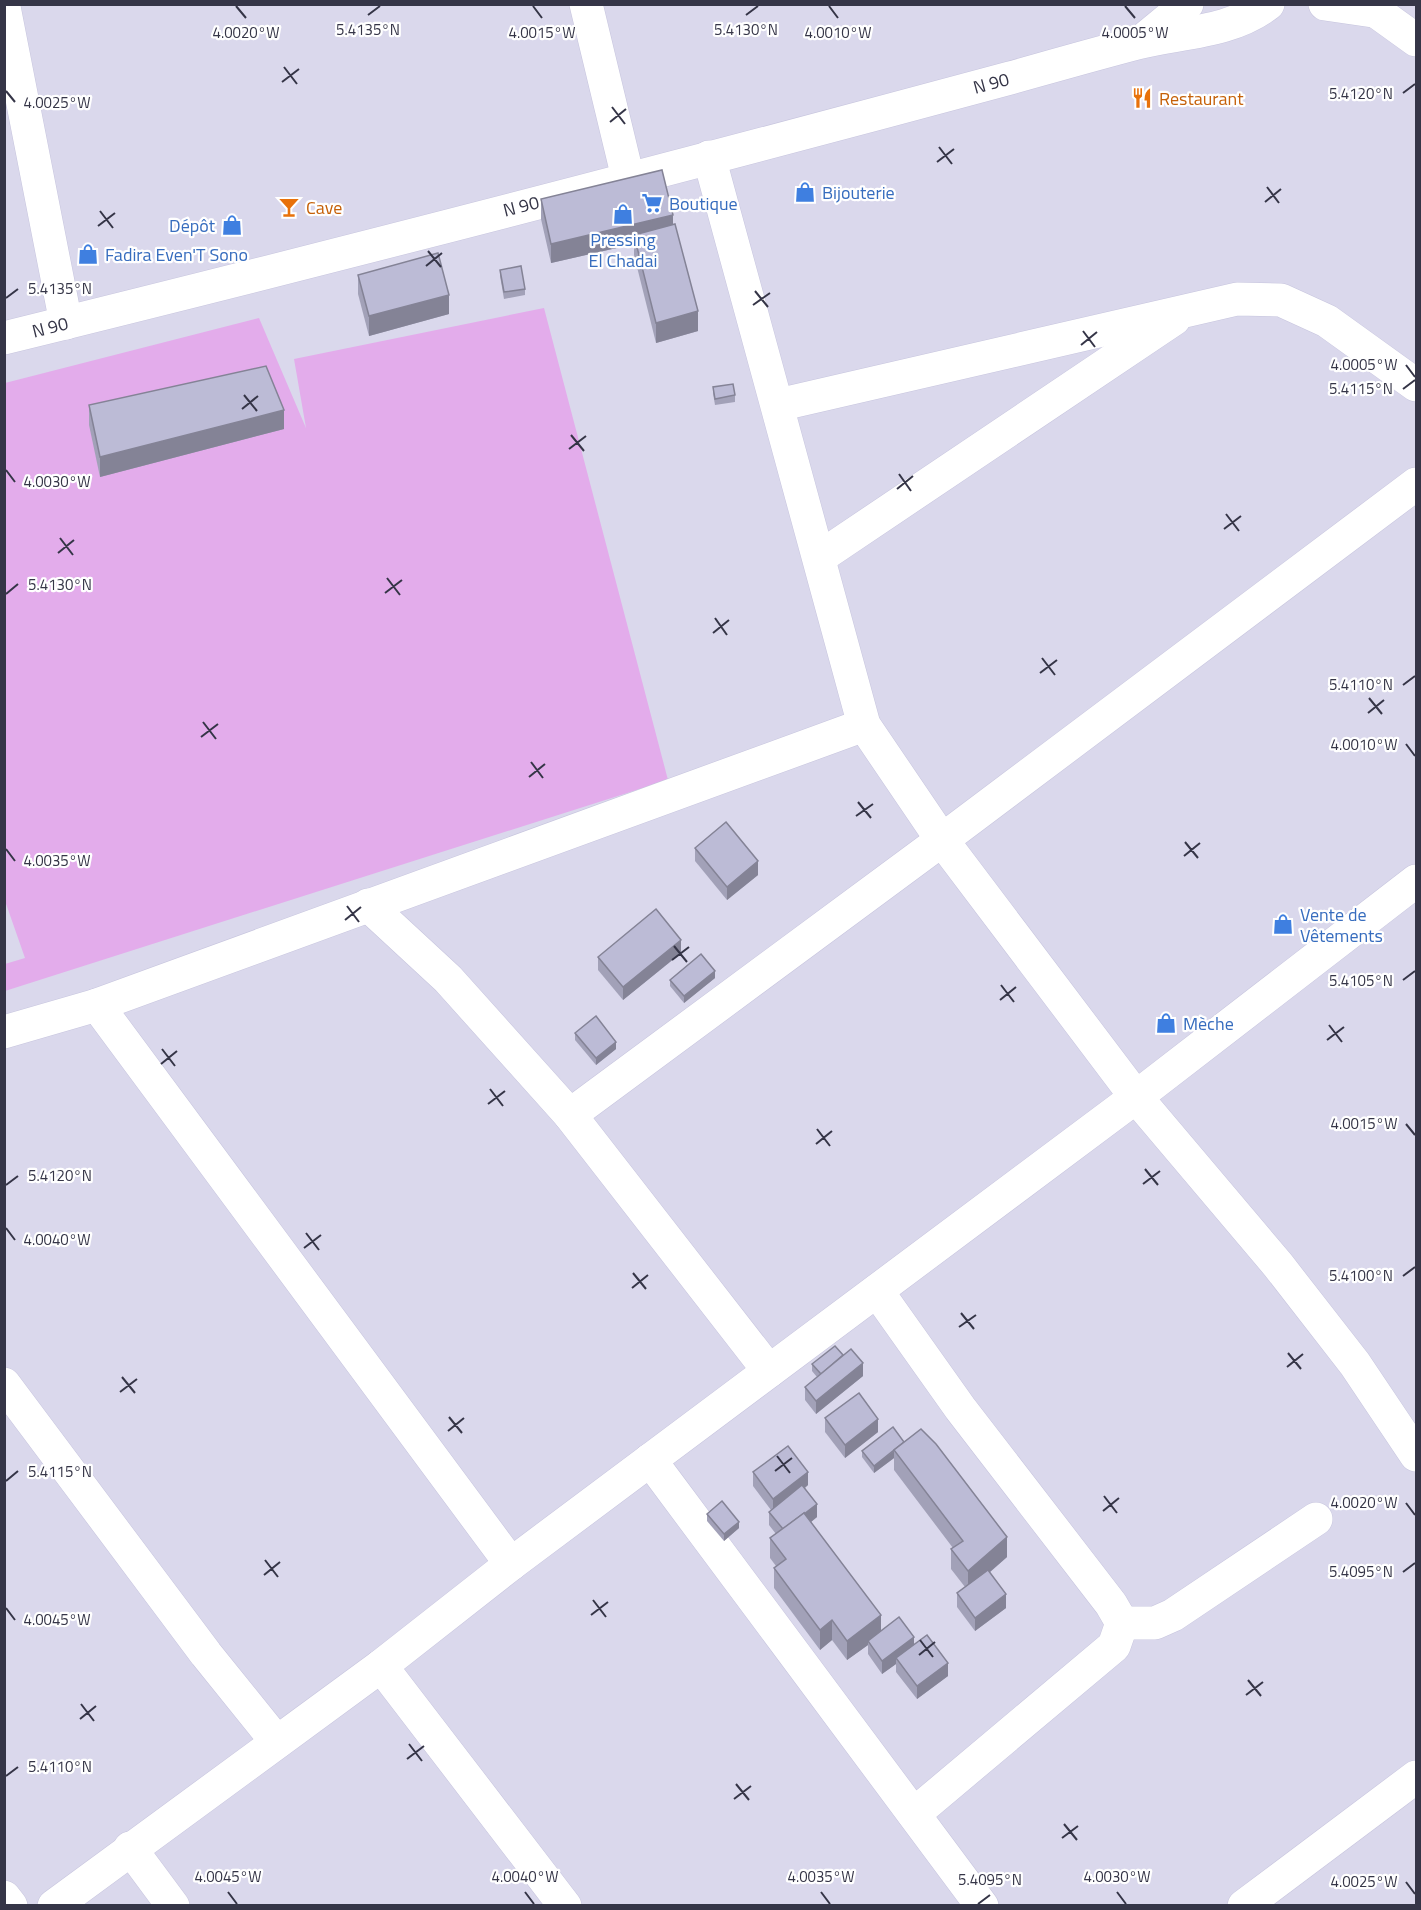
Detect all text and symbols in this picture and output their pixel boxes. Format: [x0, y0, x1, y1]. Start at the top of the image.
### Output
text: 5.4135°N [336, 18, 400, 41]
text: 5.4130°N [714, 18, 778, 41]
text: 4.0020°W [213, 21, 279, 44]
text: 4.0015°W [509, 21, 575, 44]
text: 4.0010°W [805, 21, 871, 44]
text: 4.0005°W [1102, 21, 1168, 44]
street label: N 90 [970, 65, 1012, 101]
text: 5.4120°N [1329, 82, 1393, 105]
place label: Restaurant [1159, 85, 1244, 112]
restaurant icon: Restaurant [1130, 86, 1154, 110]
text: 4.0025°W [24, 91, 90, 114]
place label: Bijouterie [822, 179, 895, 206]
shop icon: Bijouterie [793, 180, 817, 204]
street label: N 90 [500, 189, 542, 223]
place label: Boutique [669, 190, 738, 217]
supermarket icon: Boutique [640, 191, 664, 215]
place label: Cave [306, 194, 342, 221]
bar icon: Cave [277, 195, 301, 219]
shop icon: Pressing El Chadai [611, 202, 635, 226]
place label: Dépôt [169, 212, 216, 239]
shop icon: Dépôt [220, 213, 244, 237]
place label: Pressing El Chadai [588, 226, 658, 274]
place label: Fadira Even'T Sono [105, 241, 248, 268]
shop icon: Fadira Even'T Sono [76, 242, 100, 266]
text: 5.4135°N [28, 277, 92, 300]
street label: N 90 [29, 310, 71, 344]
text: 4.0005°W [1331, 353, 1397, 376]
text: 5.4115°N [1329, 377, 1393, 400]
text: 4.0030°W [24, 470, 90, 493]
text: 5.4130°N [28, 573, 92, 596]
text: 5.4110°N [1329, 673, 1393, 696]
text: 4.0010°W [1331, 733, 1397, 756]
text: 4.0035°W [24, 849, 90, 872]
place label: Vente de Vêtements [1300, 901, 1383, 949]
shop icon: Vente de Vêtements [1271, 912, 1295, 936]
text: 5.4105°N [1329, 969, 1393, 992]
place label: Mèche [1183, 1010, 1234, 1037]
shop icon: Mèche [1154, 1011, 1178, 1035]
text: 4.0015°W [1331, 1112, 1397, 1135]
text: 5.4120°N [28, 1164, 92, 1187]
text: 4.0040°W [24, 1228, 90, 1251]
text: 5.4100°N [1329, 1264, 1393, 1287]
text: 5.4115°N [28, 1460, 92, 1483]
text: 4.0020°W [1331, 1491, 1397, 1514]
text: 5.4095°N [1329, 1560, 1393, 1583]
text: 4.0045°W [24, 1608, 90, 1631]
text: 5.4110°N [28, 1755, 92, 1778]
text: 4.0045°W [195, 1865, 261, 1888]
text: 4.0040°W [492, 1865, 558, 1888]
text: 4.0035°W [788, 1865, 854, 1888]
text: 4.0030°W [1084, 1865, 1150, 1888]
text: 5.4095°N [958, 1868, 1022, 1891]
text: 4.0025°W [1331, 1870, 1397, 1893]

